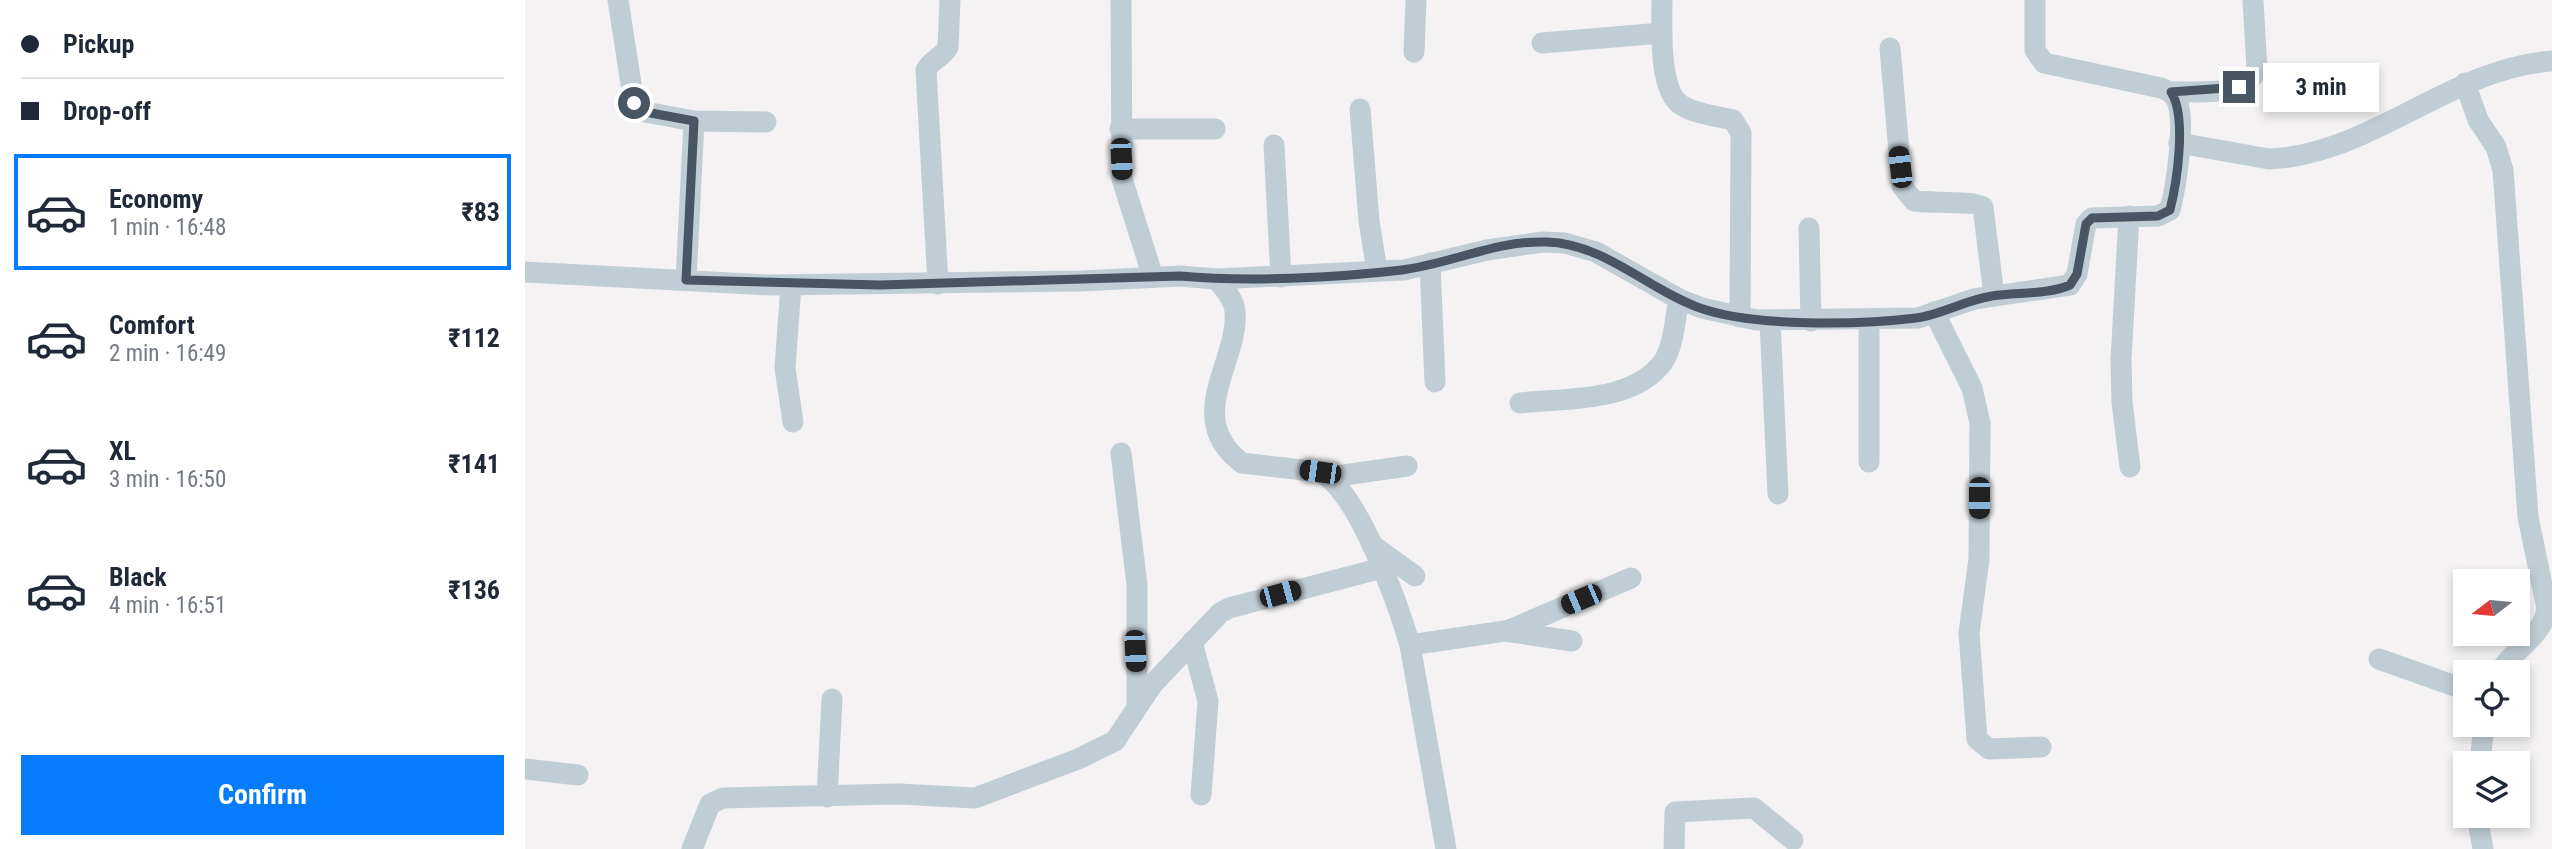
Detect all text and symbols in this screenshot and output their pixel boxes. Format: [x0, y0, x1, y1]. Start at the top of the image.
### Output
text: Pickup [63, 29, 134, 59]
callout: 3 min [2263, 62, 2379, 112]
route end [2223, 71, 2255, 103]
text: 3 min [2295, 74, 2347, 101]
route start [618, 87, 650, 119]
text: Drop-off [63, 96, 151, 126]
car [1110, 137, 1133, 181]
car [1888, 145, 1913, 189]
icon: car [25, 181, 88, 244]
text: Economy [109, 184, 203, 214]
text: ₹83 [461, 197, 500, 227]
text: 1 min · 16:48 [109, 214, 226, 241]
icon: car [25, 307, 88, 370]
text: Comfort [109, 310, 195, 340]
text: ₹112 [448, 323, 500, 353]
text: 2 min · 16:49 [109, 340, 226, 367]
icon: car [25, 433, 88, 496]
text: XL [109, 436, 136, 466]
text: ₹141 [448, 449, 500, 479]
car [1298, 459, 1343, 485]
text: 3 min · 16:50 [109, 466, 226, 493]
car [1969, 477, 1990, 519]
icon: car [25, 559, 88, 622]
text: Black [109, 562, 167, 592]
north arrow [2453, 569, 2531, 646]
map controls [2453, 569, 2530, 828]
text: ₹136 [448, 575, 500, 605]
car [1257, 578, 1304, 610]
car [1558, 581, 1605, 617]
text: 4 min · 16:51 [109, 592, 226, 619]
car [1124, 629, 1147, 673]
button: locate [2453, 660, 2530, 737]
button: layers [2453, 751, 2530, 828]
button: Confirm [21, 755, 504, 835]

